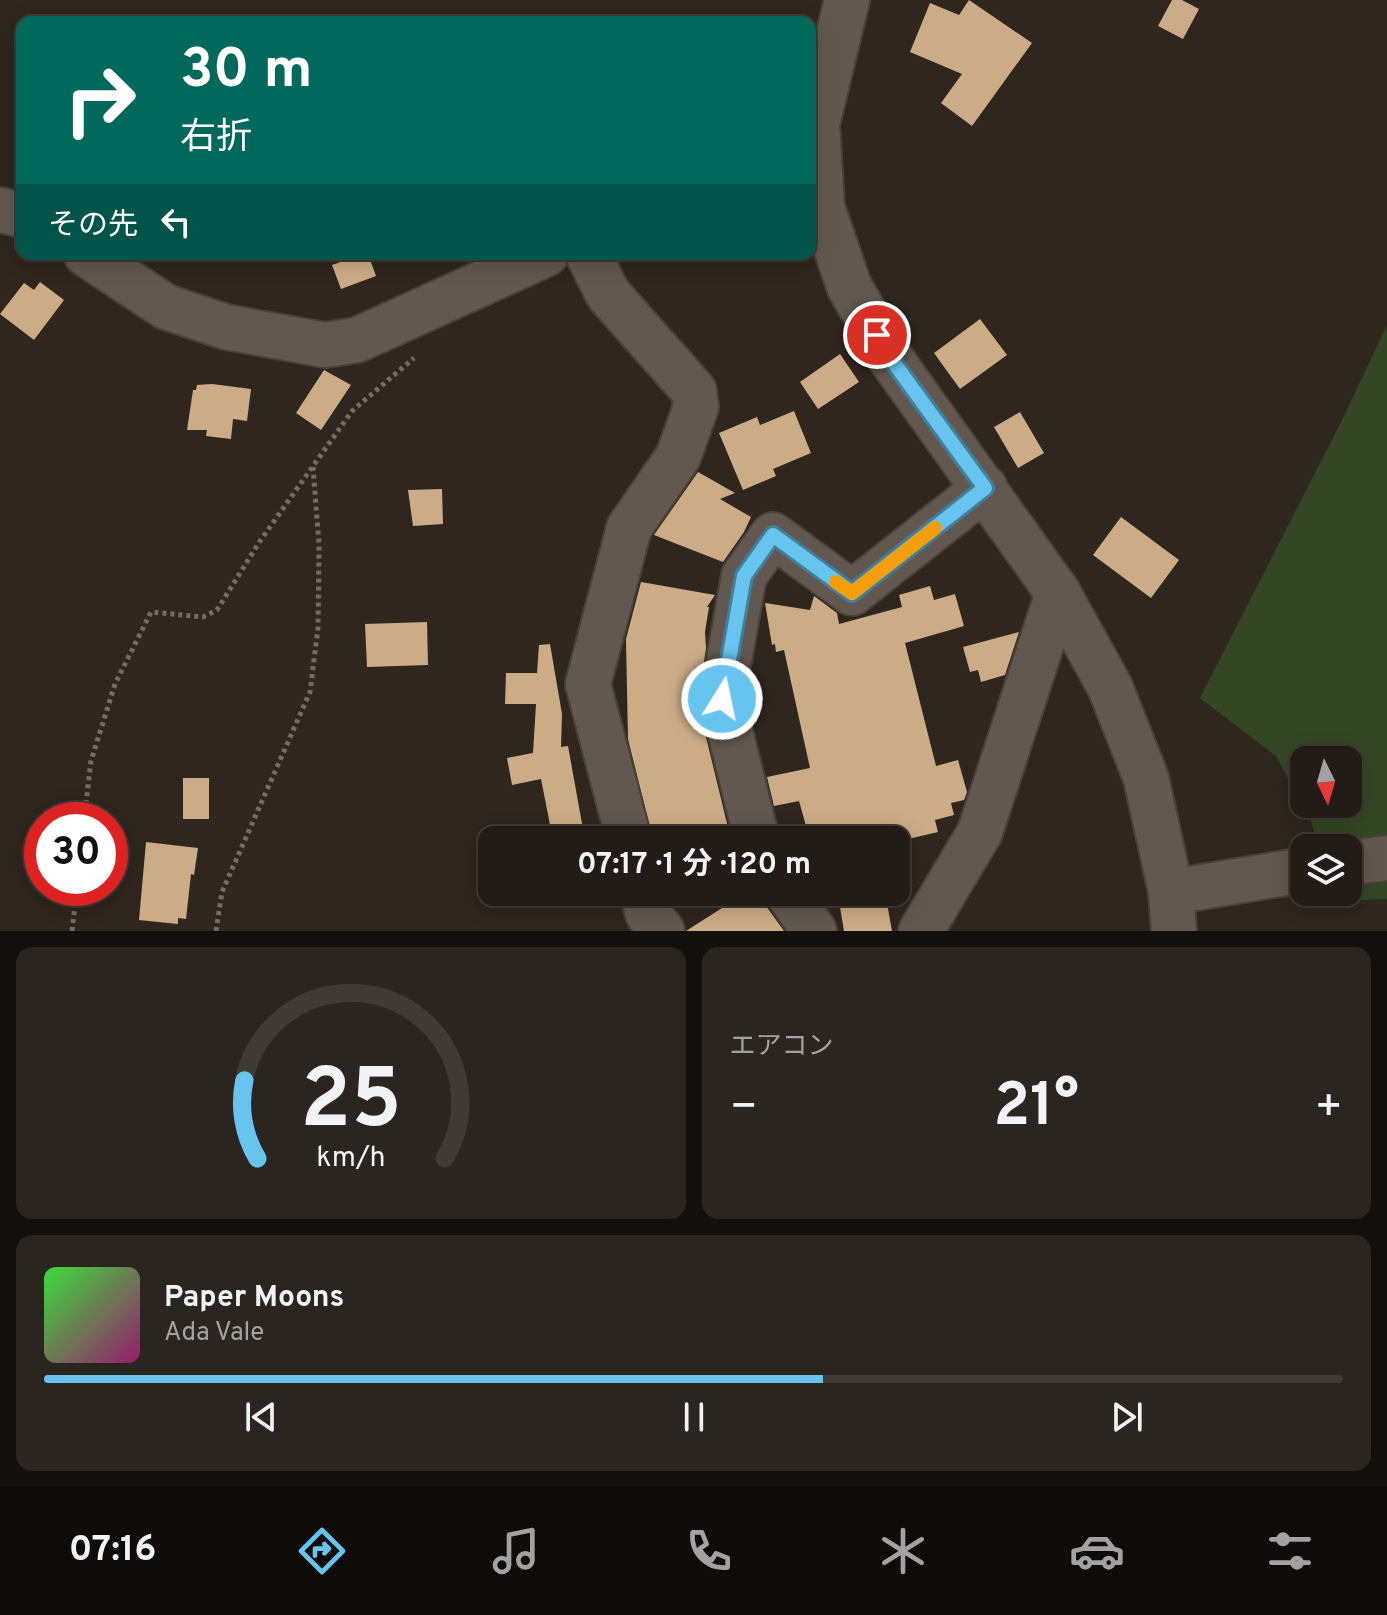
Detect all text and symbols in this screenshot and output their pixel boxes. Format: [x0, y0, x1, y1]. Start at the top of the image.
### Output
text: 30 m [180, 37, 313, 107]
icon: right [48, 48, 152, 152]
text: 右折 [180, 116, 252, 162]
icon: left [154, 200, 198, 244]
text: その先 [48, 208, 138, 245]
pin [843, 301, 911, 369]
icon: arrive [855, 313, 899, 357]
position arrow [680, 657, 764, 741]
north arrow [1290, 746, 1362, 818]
map controls [1290, 746, 1362, 906]
speed limit sign: 30 [24, 802, 128, 906]
button: layers [1290, 834, 1362, 906]
text: 07:17 · 1 分 · 120 m [577, 847, 811, 884]
text: エアコン [730, 1031, 834, 1064]
text: 25 [300, 1052, 402, 1157]
text: 21° [993, 1071, 1079, 1147]
text: − [730, 1081, 758, 1137]
text: + [1315, 1081, 1343, 1137]
text: km/h [316, 1141, 385, 1177]
text: Paper Moons [164, 1280, 344, 1317]
text: Ada Vale [164, 1317, 264, 1350]
icon: previous [239, 1395, 283, 1439]
icon: pause [672, 1395, 716, 1439]
icon: next [1105, 1395, 1149, 1439]
icon: directions [294, 1523, 350, 1579]
icon: music [488, 1523, 544, 1579]
icon: phone [681, 1523, 737, 1579]
icon: climate [875, 1523, 931, 1579]
icon: car [1069, 1523, 1125, 1579]
icon: filters [1262, 1523, 1318, 1579]
text: 07:16 [69, 1528, 156, 1574]

